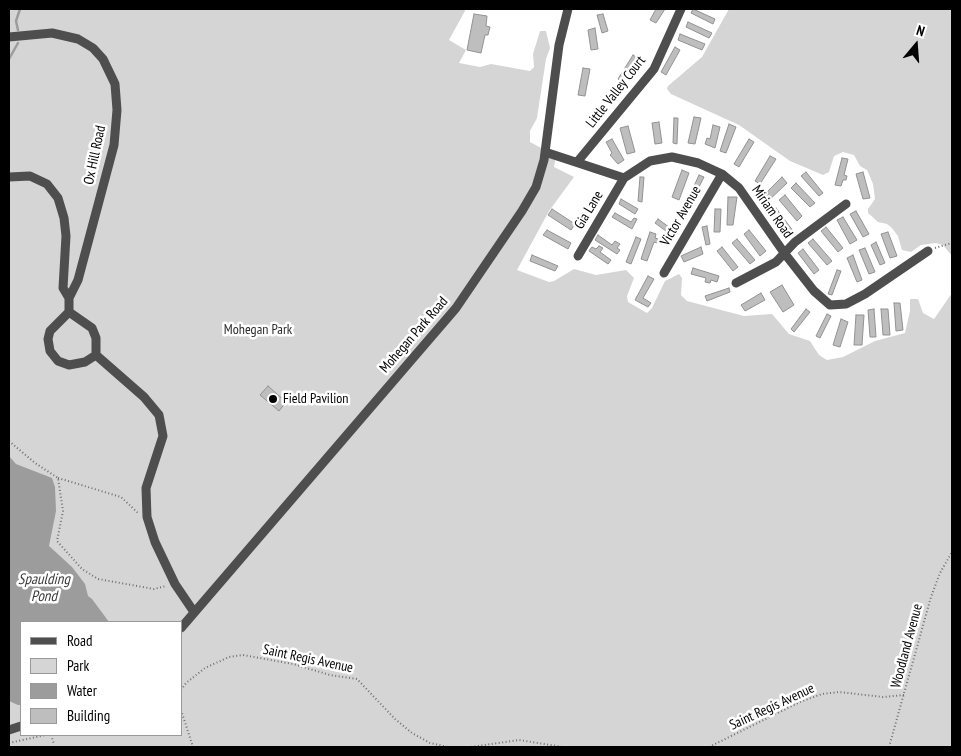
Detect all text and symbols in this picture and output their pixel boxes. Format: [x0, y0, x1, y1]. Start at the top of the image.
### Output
north arrow [891, 20, 941, 70]
text: N [914, 21, 927, 40]
street label: Little Valley Court [583, 53, 649, 131]
street label: Ox Hill Road [81, 124, 109, 186]
street label: Miriam Road [748, 182, 796, 242]
street label: Victor Avenue [657, 183, 705, 249]
street label: Gia Lane [571, 188, 607, 232]
street label: Mohegan Park Road [376, 294, 452, 376]
park label: Mohegan Park [224, 322, 292, 338]
place label: Field Pavilion [283, 391, 348, 407]
marker: Field Pavilion [267, 393, 279, 405]
water label: Spaulding Pond [18, 571, 70, 606]
street label: Woodland Avenue [888, 602, 926, 690]
legend [20, 621, 182, 736]
text: Road [67, 631, 93, 650]
street label: Saint Regis Avenue [261, 641, 355, 677]
text: Park [67, 656, 89, 675]
street label: Saint Regis Avenue [727, 680, 817, 734]
text: Water [67, 681, 97, 700]
text: Building [67, 706, 110, 725]

